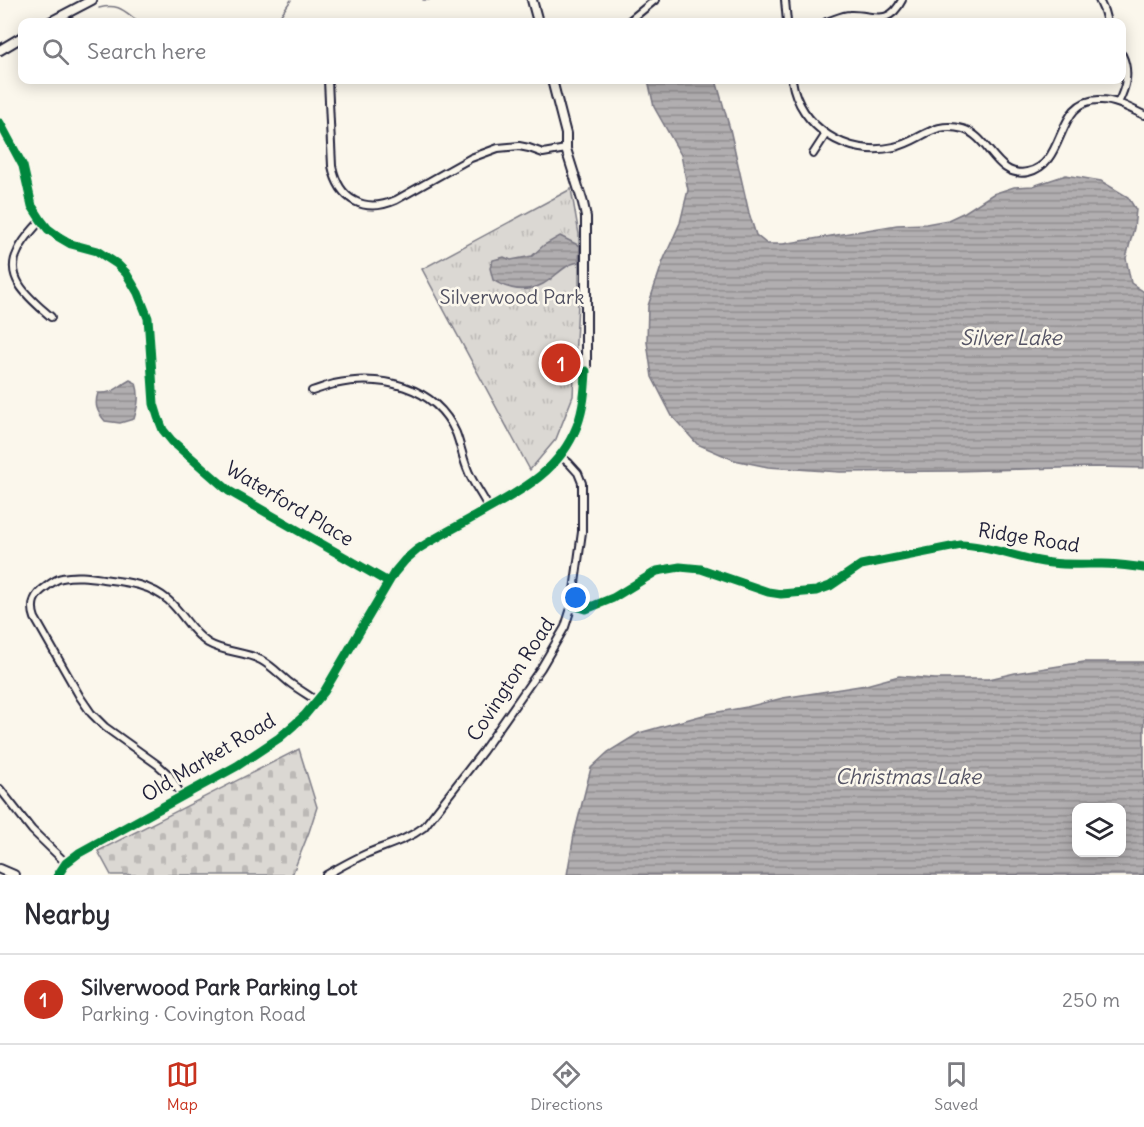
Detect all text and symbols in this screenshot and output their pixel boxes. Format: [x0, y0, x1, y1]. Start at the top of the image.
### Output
search box [18, 18, 1126, 84]
icon: search [39, 35, 72, 68]
text: Search here [87, 37, 206, 65]
park label: Silverwood Park [440, 284, 584, 309]
water label: Silver Lake [960, 324, 1063, 351]
pin: 1 [542, 340, 580, 386]
street label: Waterford Place [221, 455, 359, 551]
street label: Ridge Road [976, 517, 1082, 557]
your location [561, 583, 590, 612]
street label: Covington Road [461, 612, 559, 745]
street label: Old Market Road [137, 707, 280, 807]
water label: Christmas Lake [835, 763, 983, 790]
map controls [1072, 803, 1126, 857]
button: layers [1072, 803, 1126, 857]
text: Nearby [24, 898, 110, 931]
text: Silverwood Park Parking Lot [81, 973, 357, 1001]
text: 1 [40, 987, 47, 1012]
text: 250 m [1062, 987, 1120, 1012]
text: Parking · Covington Road [81, 1001, 306, 1026]
tab: Map [166, 1058, 199, 1114]
tab: Directions [530, 1058, 603, 1114]
tab: Saved [934, 1058, 978, 1114]

